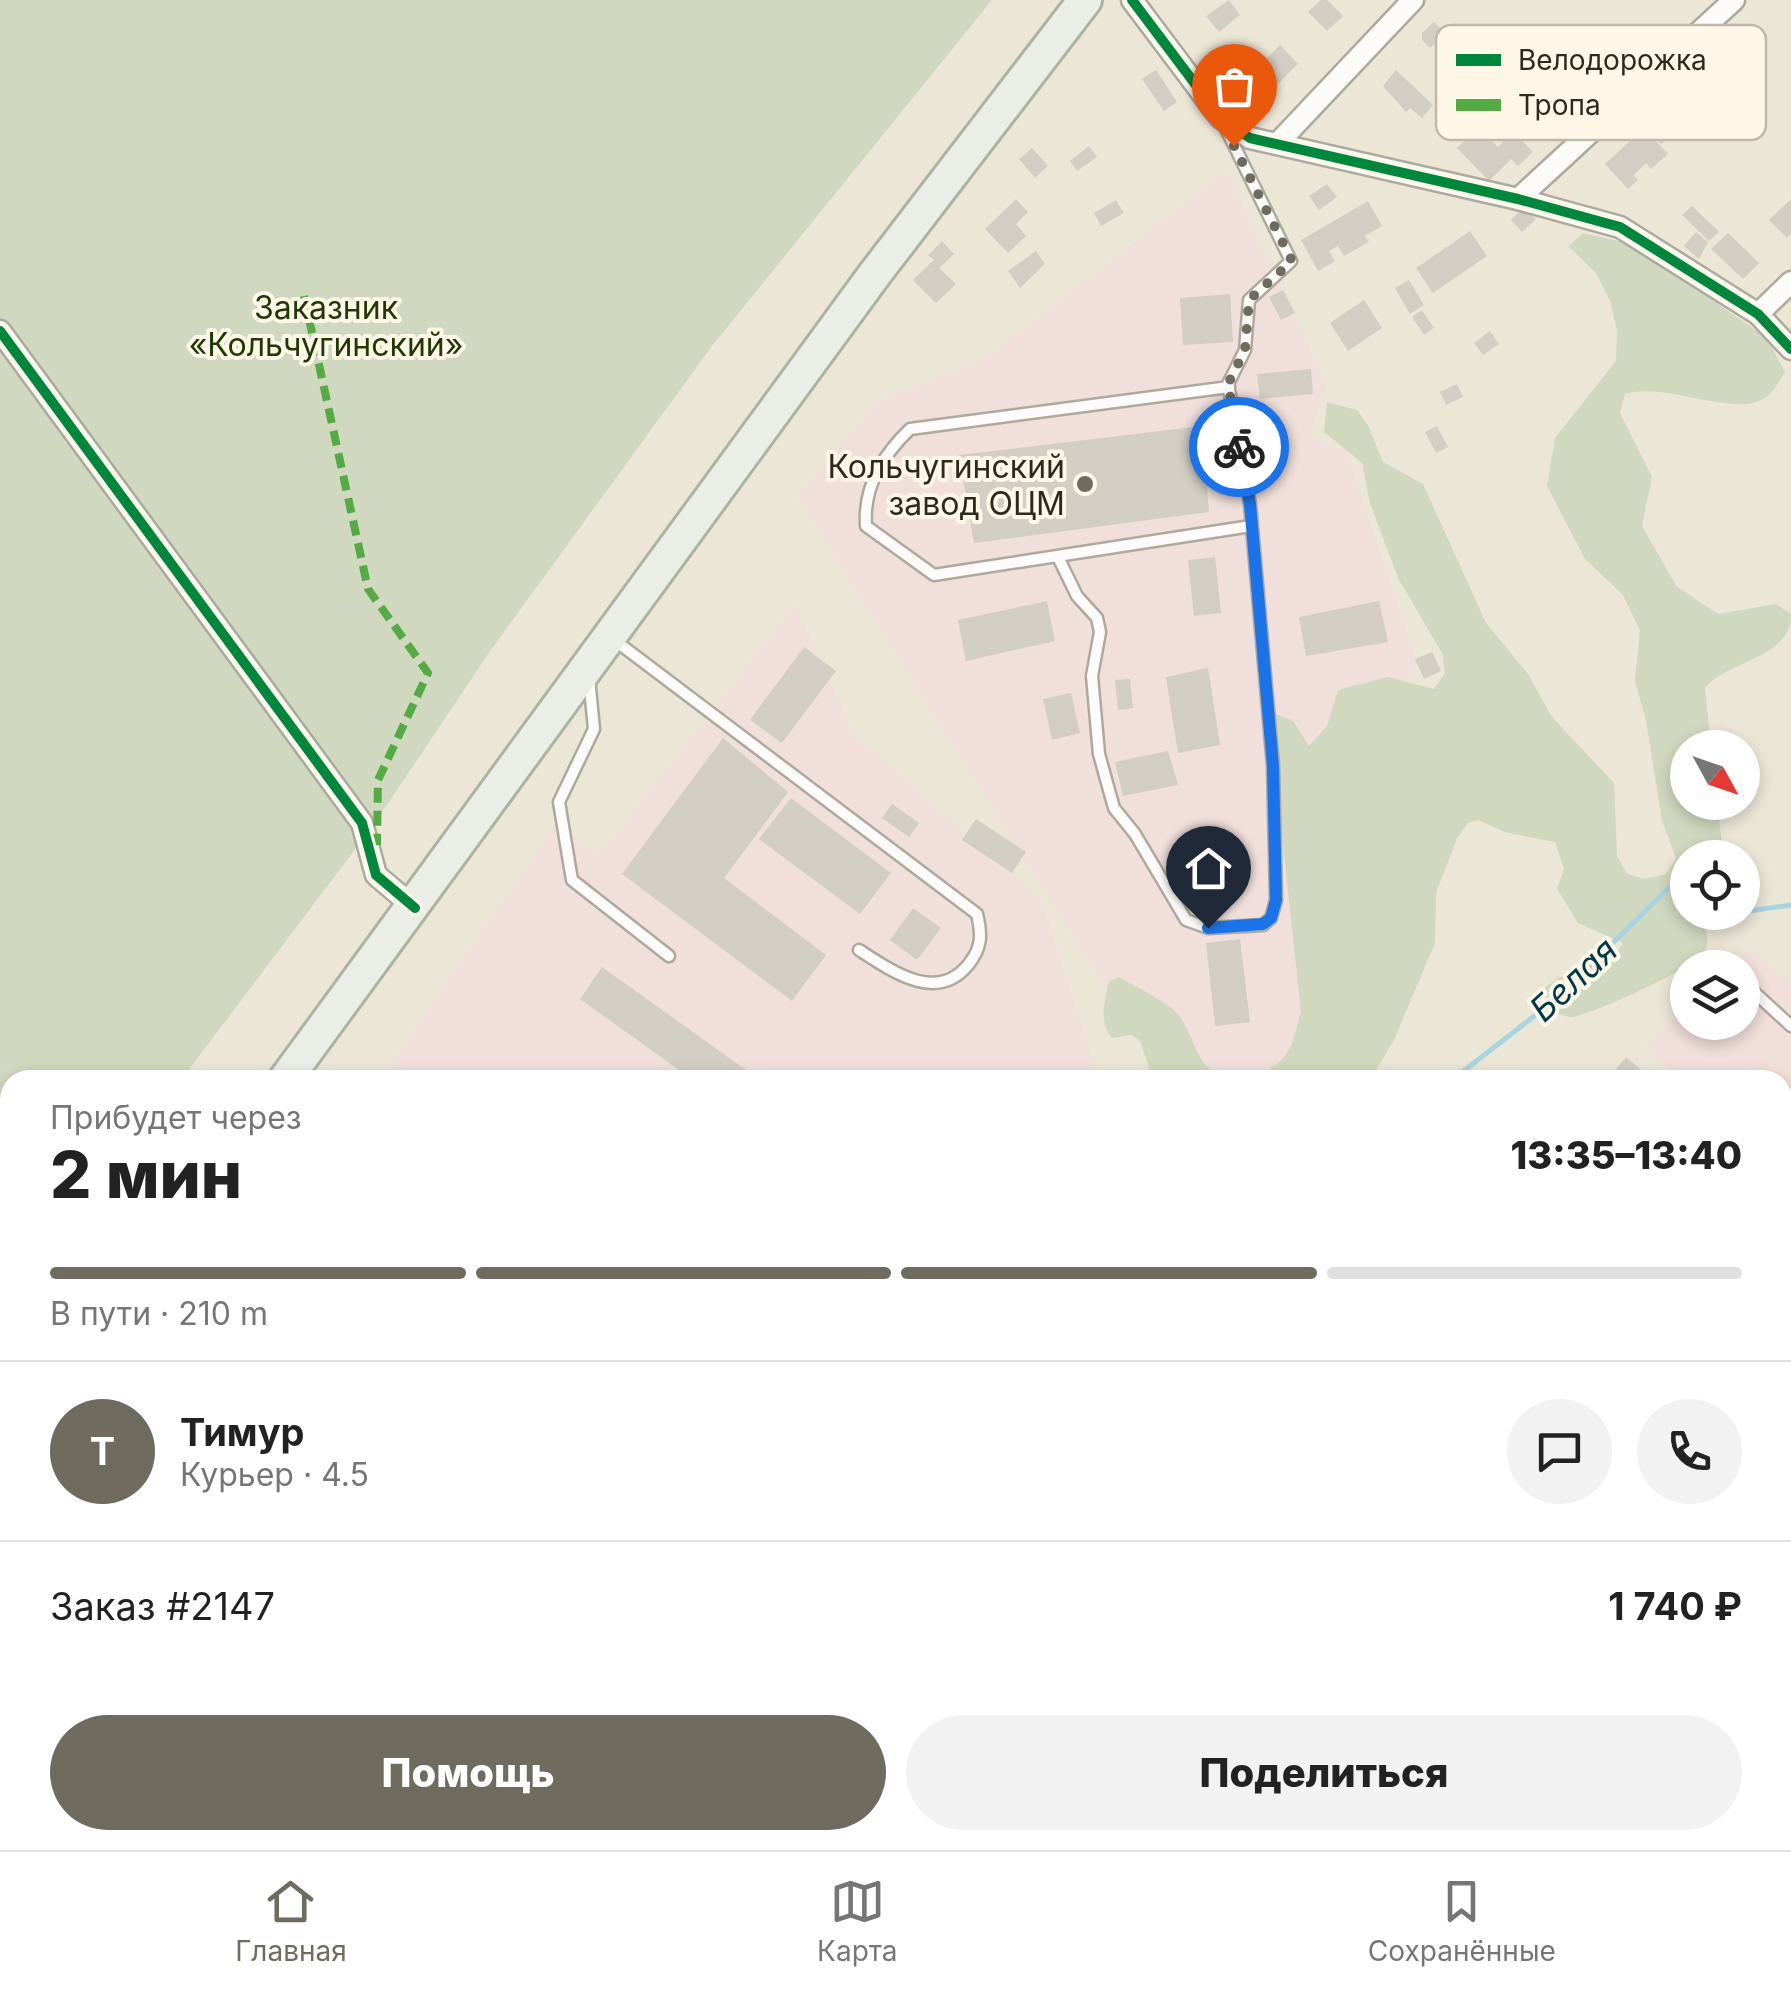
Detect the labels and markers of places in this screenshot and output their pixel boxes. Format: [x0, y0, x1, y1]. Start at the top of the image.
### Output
pin [1192, 44, 1277, 147]
place label: Кольчугинский завод ОЦМ [828, 447, 1065, 523]
marker: Кольчугинский завод ОЦМ [1074, 473, 1096, 495]
pin [1166, 826, 1251, 929]

